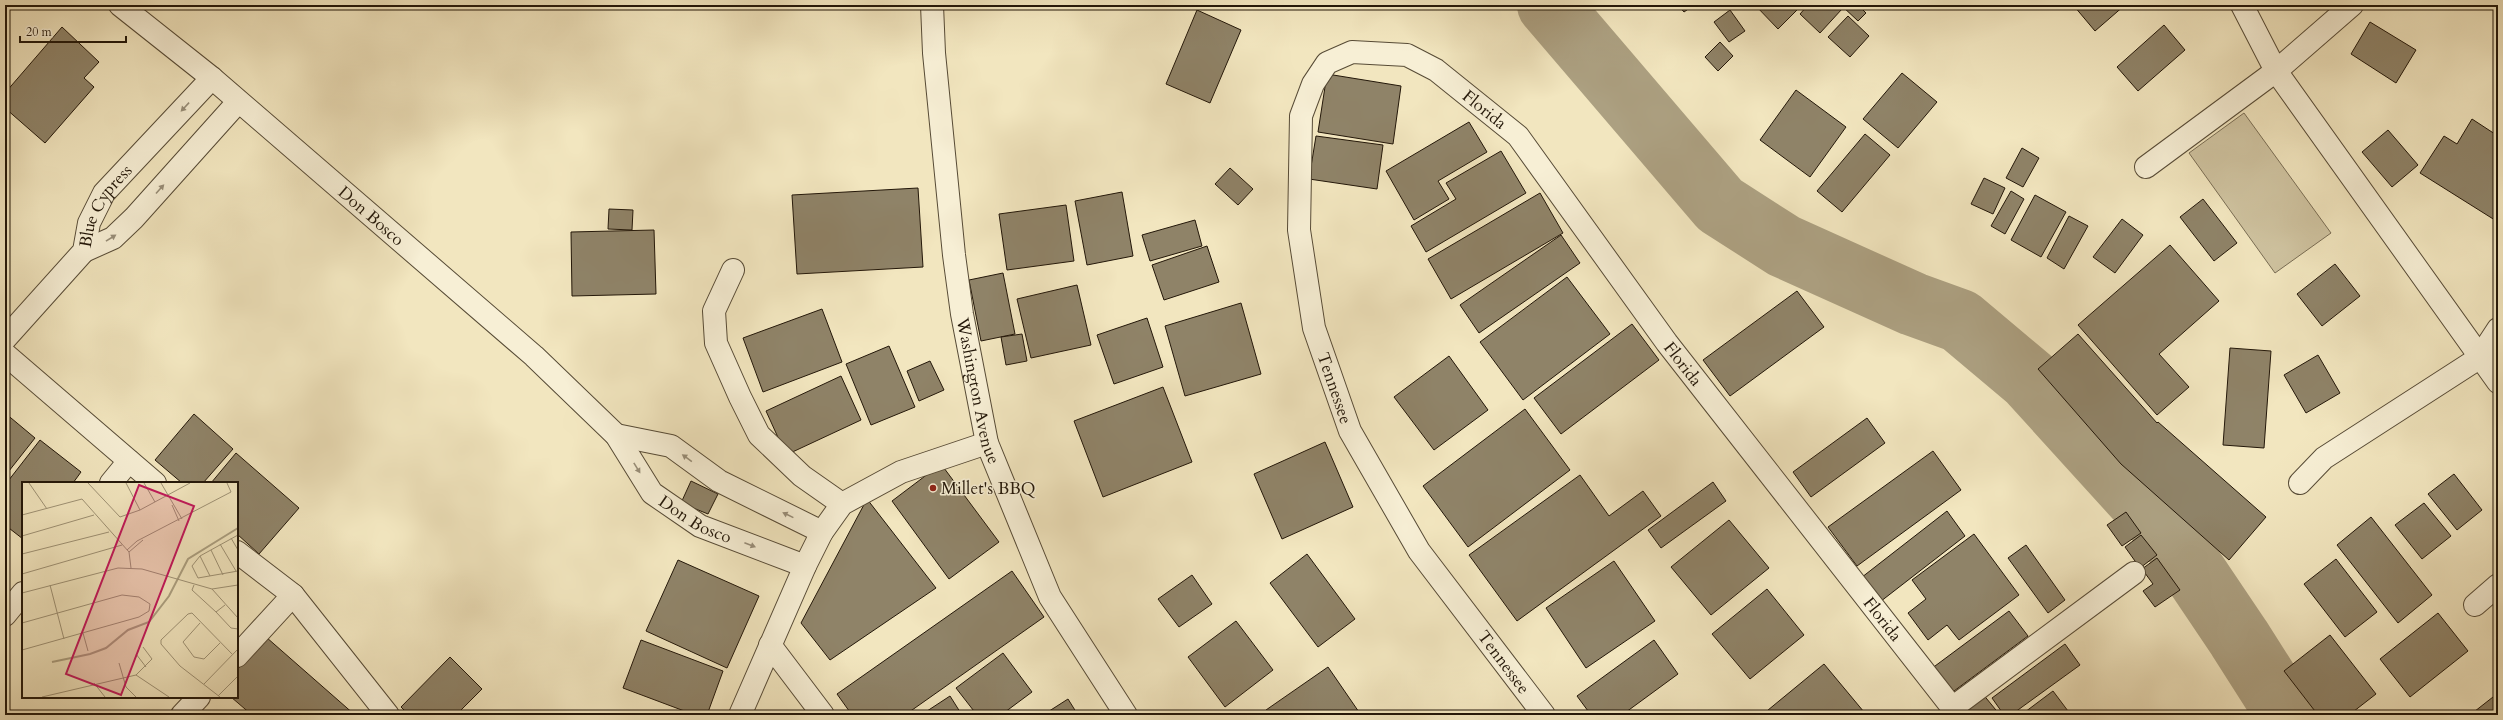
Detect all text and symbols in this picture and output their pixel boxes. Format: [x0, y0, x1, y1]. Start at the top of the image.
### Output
scale bar [20, 18, 126, 44]
text: 20 m [26, 24, 53, 40]
street label: Florida [1458, 85, 1512, 135]
one-way arrow [181, 102, 190, 111]
street label: Blue Cypress [74, 159, 137, 249]
street label: Don Bosco [333, 181, 409, 251]
one-way arrow [155, 184, 165, 194]
one-way arrow [106, 234, 116, 242]
street label: Washington Avenue [951, 315, 1005, 468]
street label: Florida [1658, 337, 1708, 392]
street label: Tennessee [1312, 349, 1357, 427]
one-way arrow [682, 454, 693, 462]
one-way arrow [633, 462, 640, 474]
place label: Millet's BBQ [941, 477, 1036, 500]
inset map [22, 482, 238, 698]
marker: Millet's BBQ [928, 483, 938, 493]
street label: Don Bosco [654, 490, 735, 549]
one-way arrow [782, 512, 793, 518]
one-way arrow [744, 542, 756, 548]
street label: Florida [1858, 592, 1908, 647]
street label: Tennessee [1472, 626, 1535, 699]

